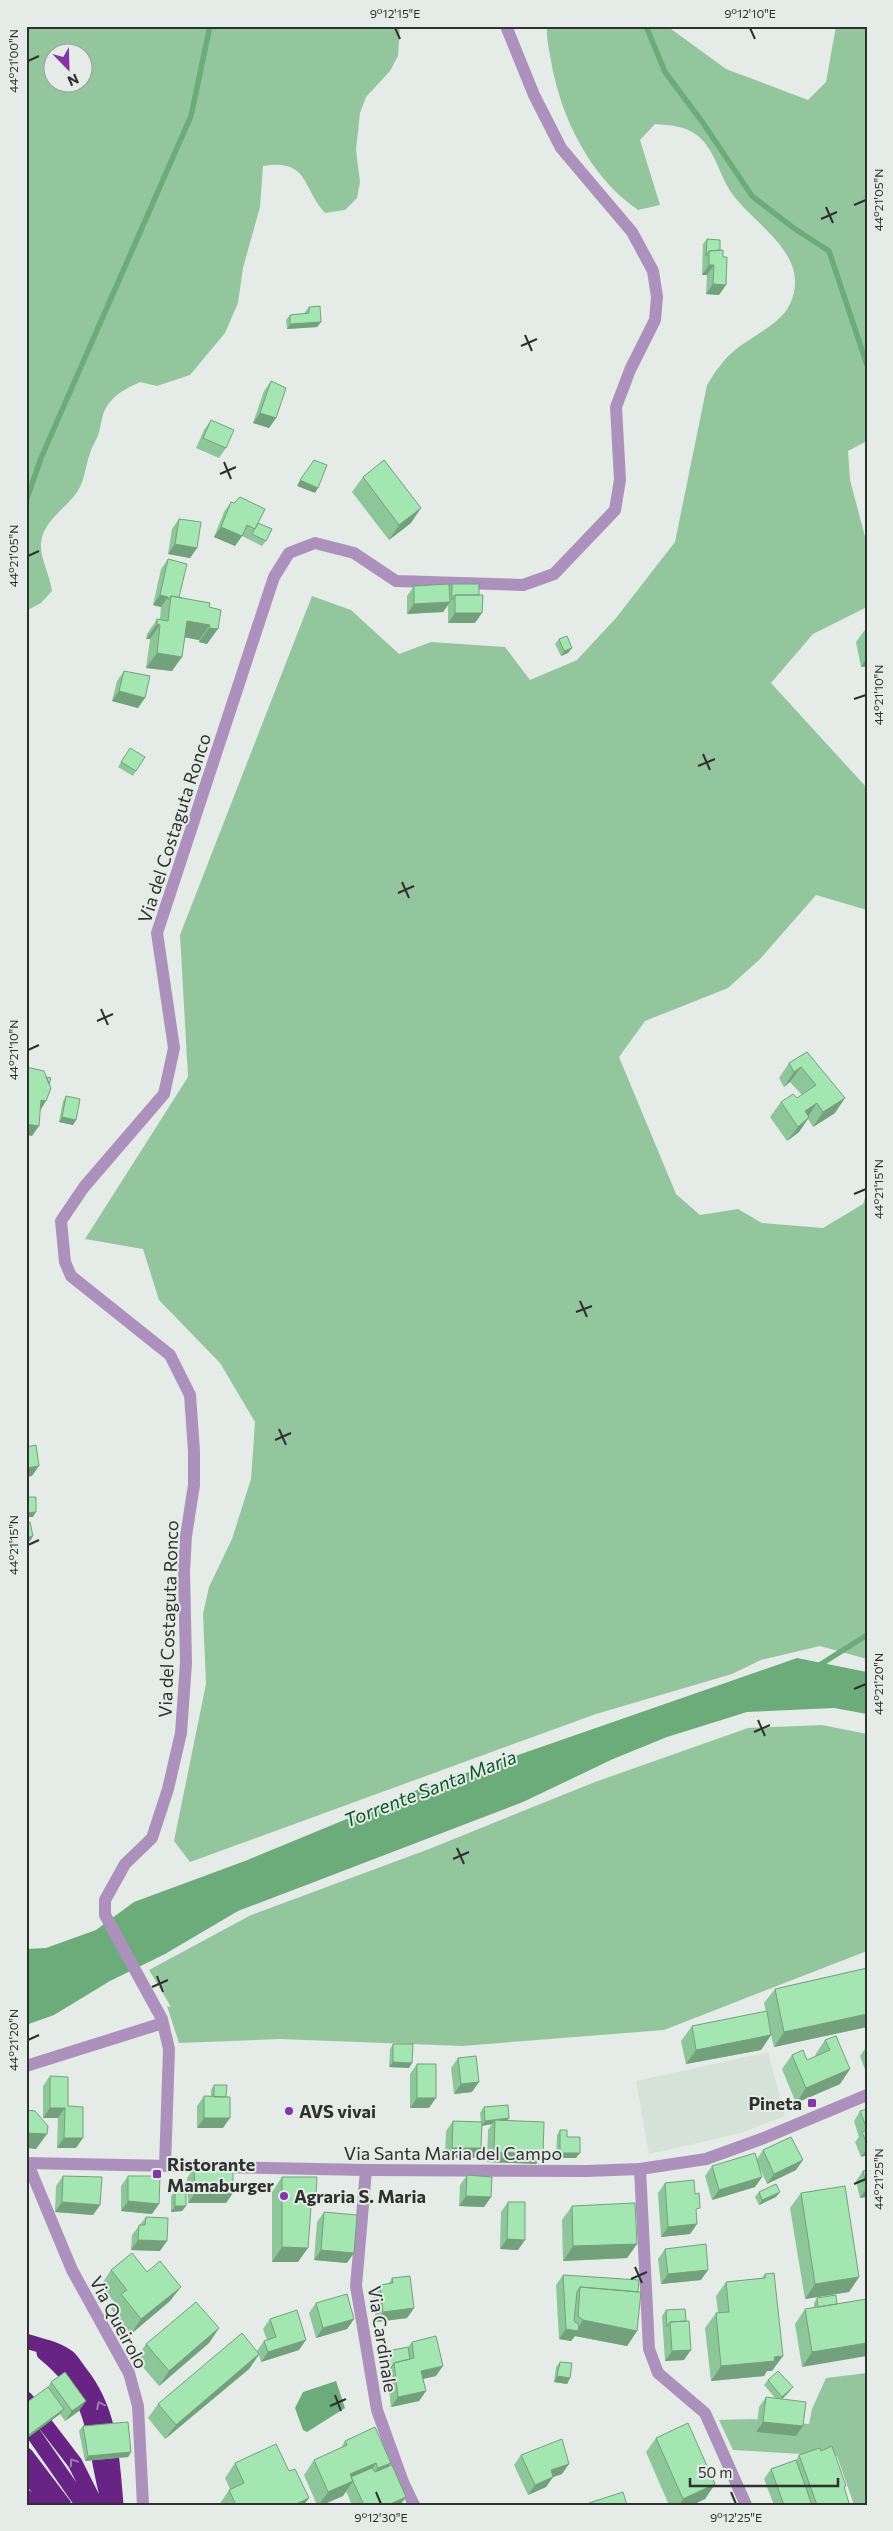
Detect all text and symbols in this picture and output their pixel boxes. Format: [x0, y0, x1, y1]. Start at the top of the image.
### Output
text: 9°12'15"E [370, 6, 420, 20]
text: 9°12'10"E [724, 6, 776, 20]
text: 44°21'00"N [6, 29, 20, 93]
north arrow [42, 42, 92, 92]
text: N [65, 71, 81, 90]
text: 44°21'05"N [871, 169, 885, 231]
text: 44°21'05"N [6, 525, 20, 587]
text: 44°21'10"N [871, 665, 885, 725]
street label: Via del Costaguta Ronco [133, 731, 215, 925]
text: 44°21'10"N [6, 1020, 20, 1080]
text: 44°21'15"N [871, 1159, 885, 1219]
text: 44°21'15"N [6, 1515, 20, 1575]
street label: Via del Costaguta Ronco [154, 1520, 182, 1718]
text: 44°21'20"N [871, 1653, 885, 1715]
water label: Torrente Santa Maria [341, 1744, 520, 1831]
text: 44°21'20"N [6, 2009, 20, 2071]
place label: Pineta [748, 2092, 802, 2114]
marker: Pineta [806, 2097, 818, 2109]
place label: AVS vivai [299, 2100, 376, 2122]
marker: AVS vivai [283, 2105, 295, 2117]
street label: Via Santa Maria del Campo [344, 2142, 562, 2164]
text: 44°21'25"N [871, 2148, 885, 2210]
place label: Ristorante Mamaburger [167, 2153, 274, 2196]
marker: Ristorante Mamaburger [151, 2168, 163, 2180]
place label: Agraria S. Maria [294, 2185, 426, 2207]
marker: Agraria S. Maria [278, 2190, 290, 2202]
street label: Via Queirolo [85, 2272, 153, 2372]
street label: Via Cardinale [364, 2284, 402, 2394]
one-way arrow [96, 2402, 106, 2411]
scale bar [690, 2456, 838, 2488]
one-way arrow [70, 2458, 79, 2468]
text: 50 m [698, 2463, 732, 2481]
text: 9°12'30"E [354, 2510, 408, 2524]
text: 9°12'25"E [710, 2510, 762, 2524]

